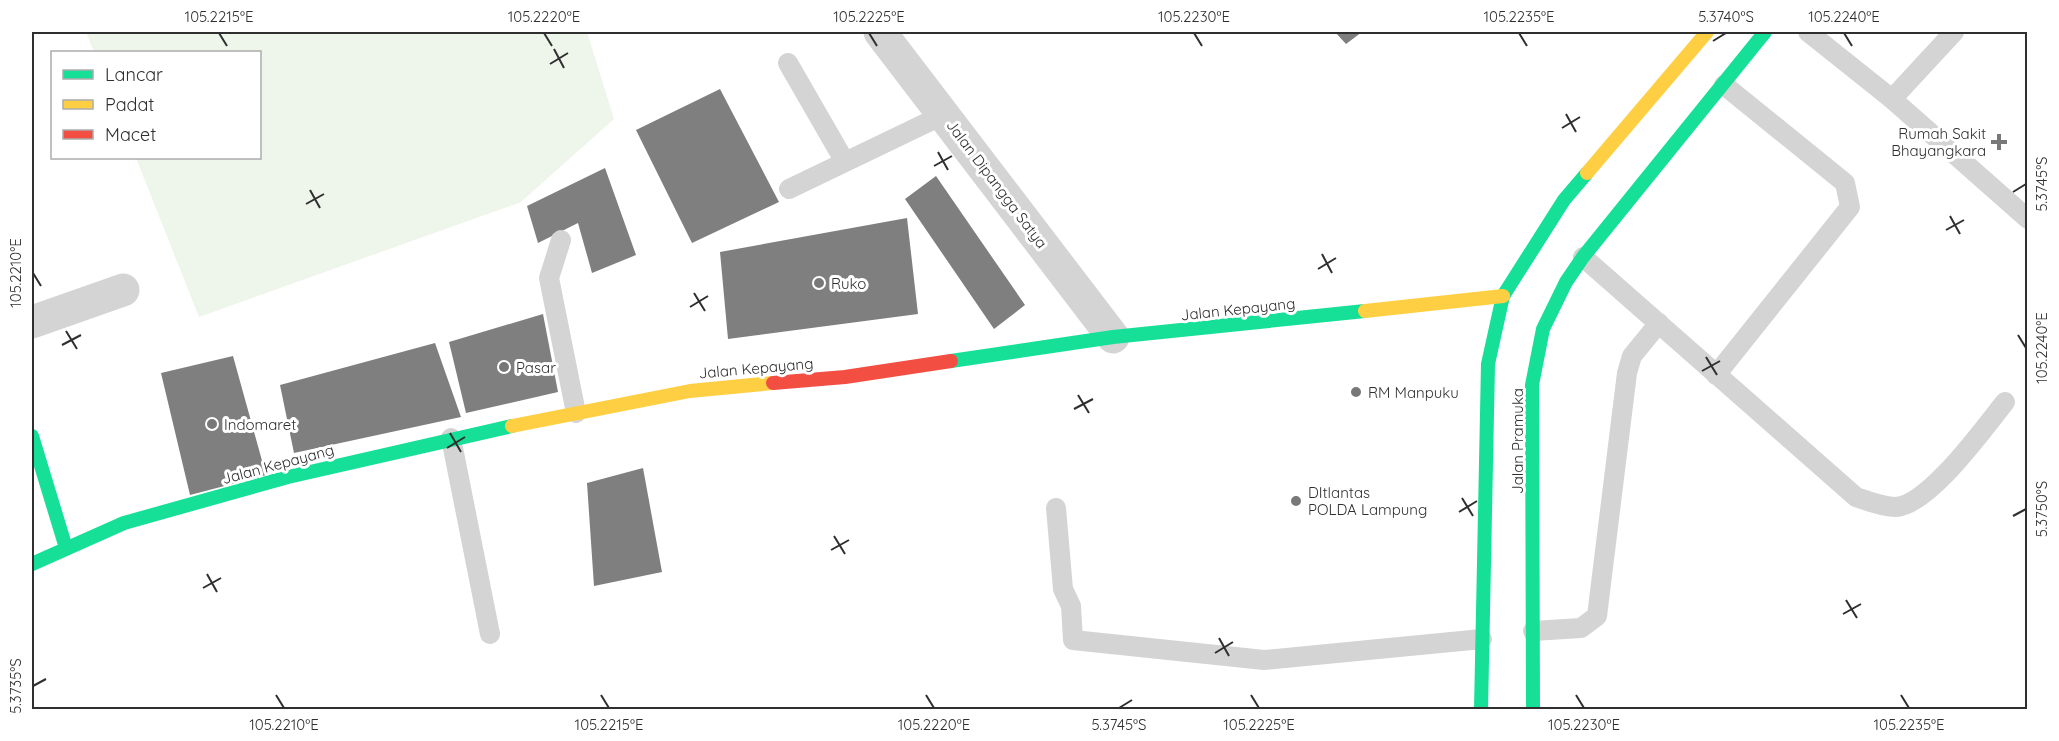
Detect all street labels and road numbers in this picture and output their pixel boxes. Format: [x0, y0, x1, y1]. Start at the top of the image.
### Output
street label: Jalan Dipangga Satya [943, 116, 1051, 252]
street label: Jalan Kepayang [1180, 294, 1296, 324]
street label: Jalan Kepayang [698, 354, 814, 382]
street label: Jalan Pramuka [1508, 388, 1527, 494]
street label: Jalan Kepayang [220, 440, 336, 488]

